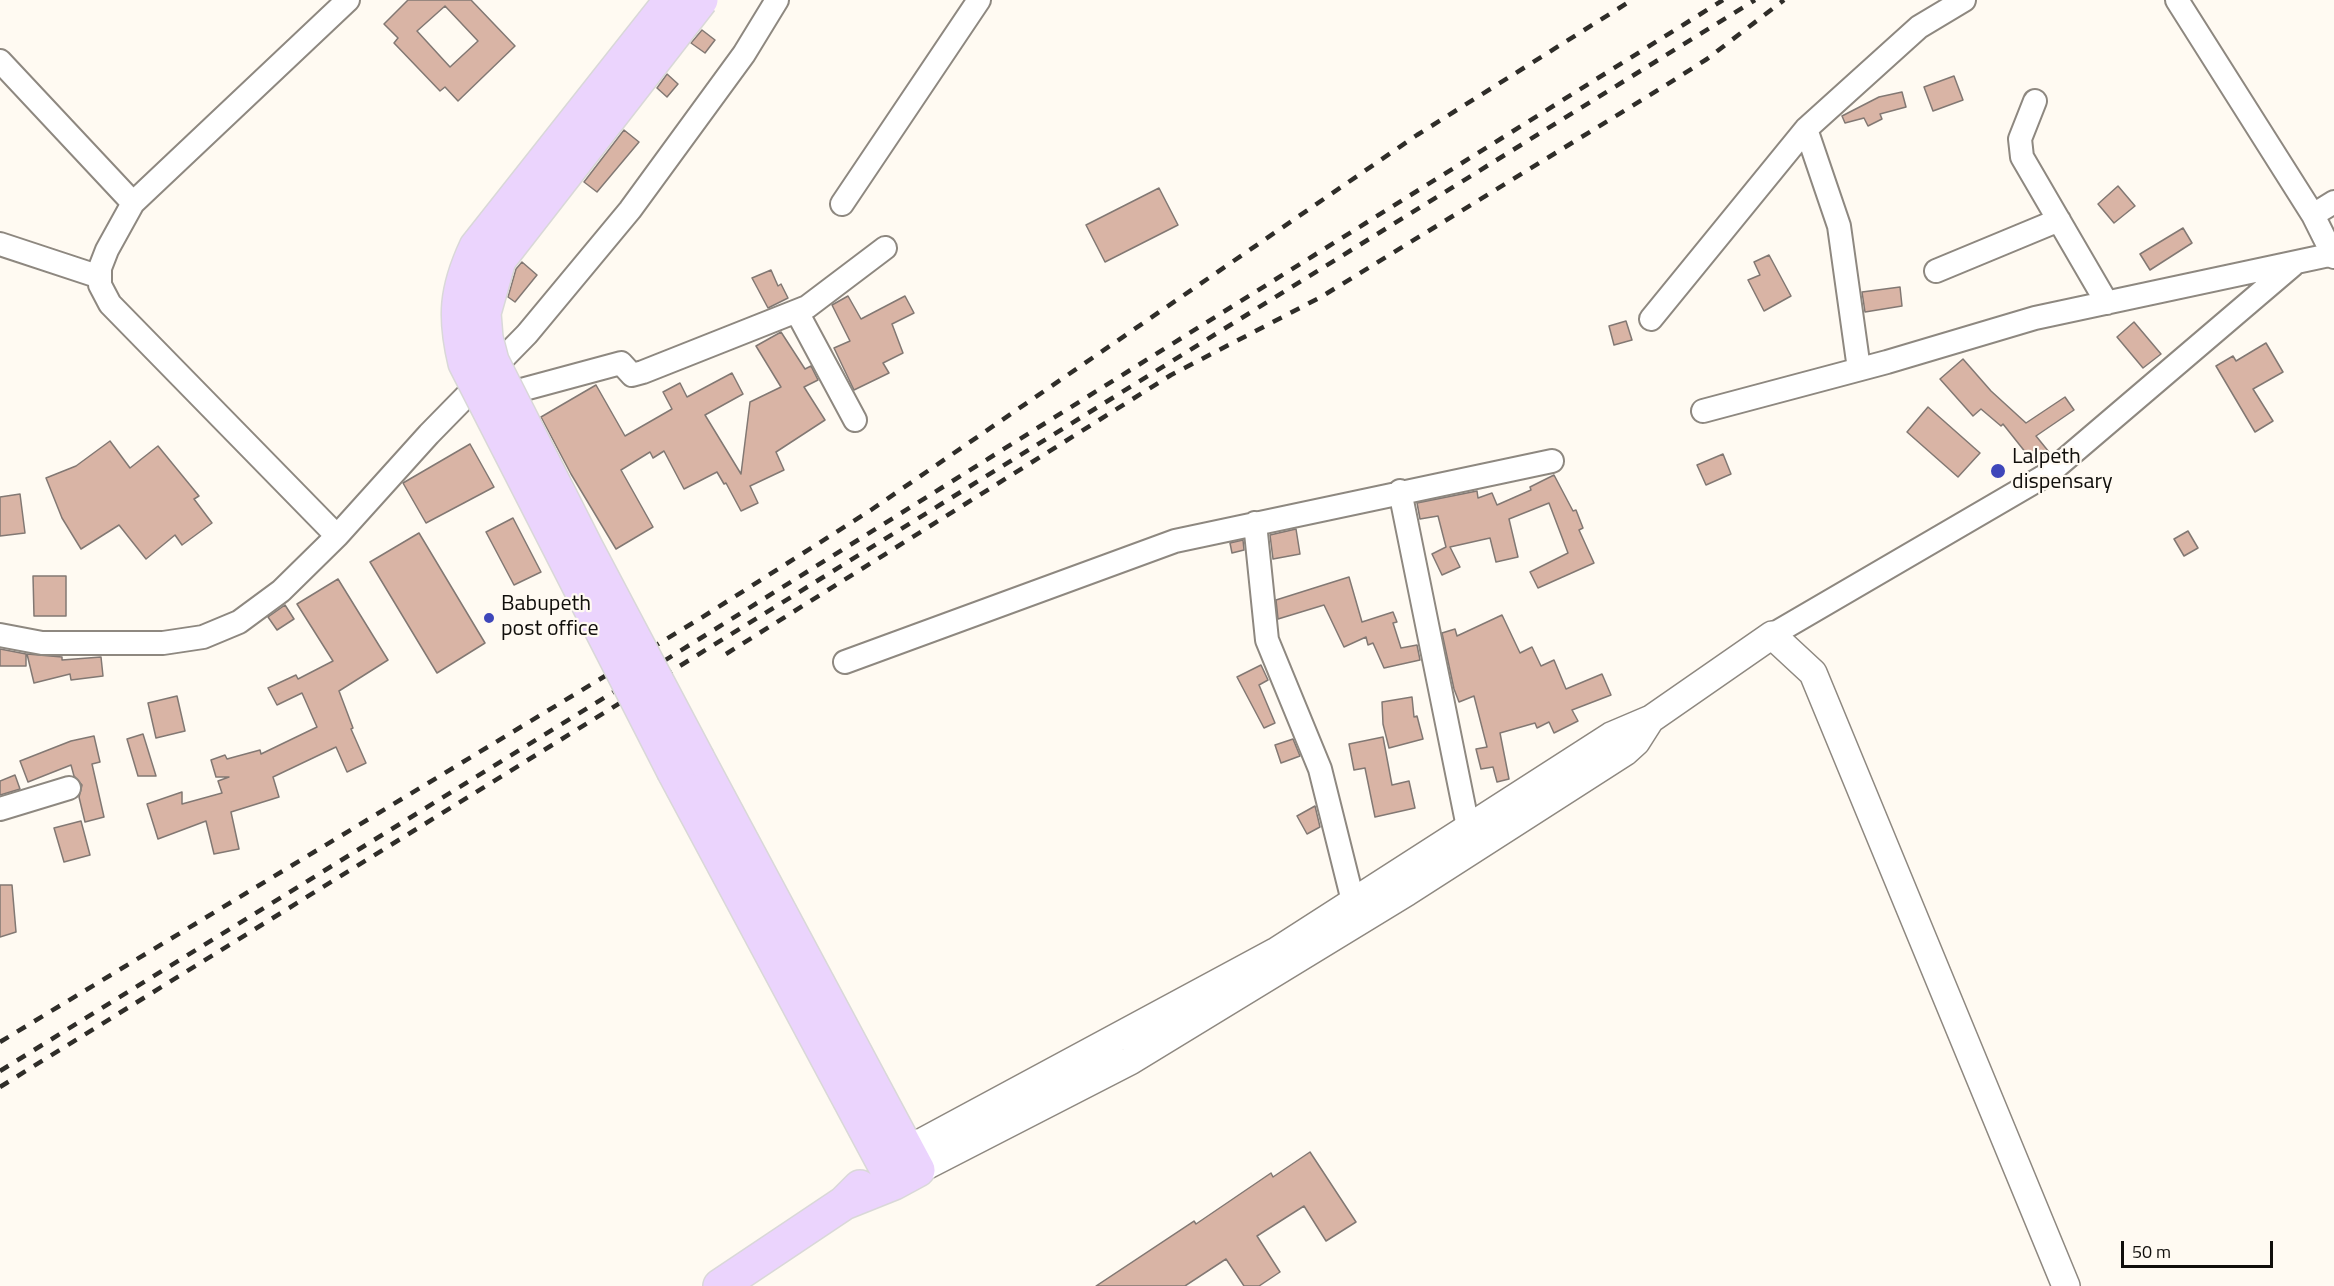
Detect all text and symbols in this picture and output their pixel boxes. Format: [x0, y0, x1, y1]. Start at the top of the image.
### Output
place label: Lalpeth dispensary [2012, 445, 2113, 496]
marker: Lalpeth dispensary [1989, 462, 2007, 480]
place label: Babupeth post office [501, 592, 599, 644]
marker: Babupeth post office [482, 611, 496, 625]
scale bar [2124, 1229, 2276, 1267]
text: 50 m [2132, 1238, 2171, 1265]

